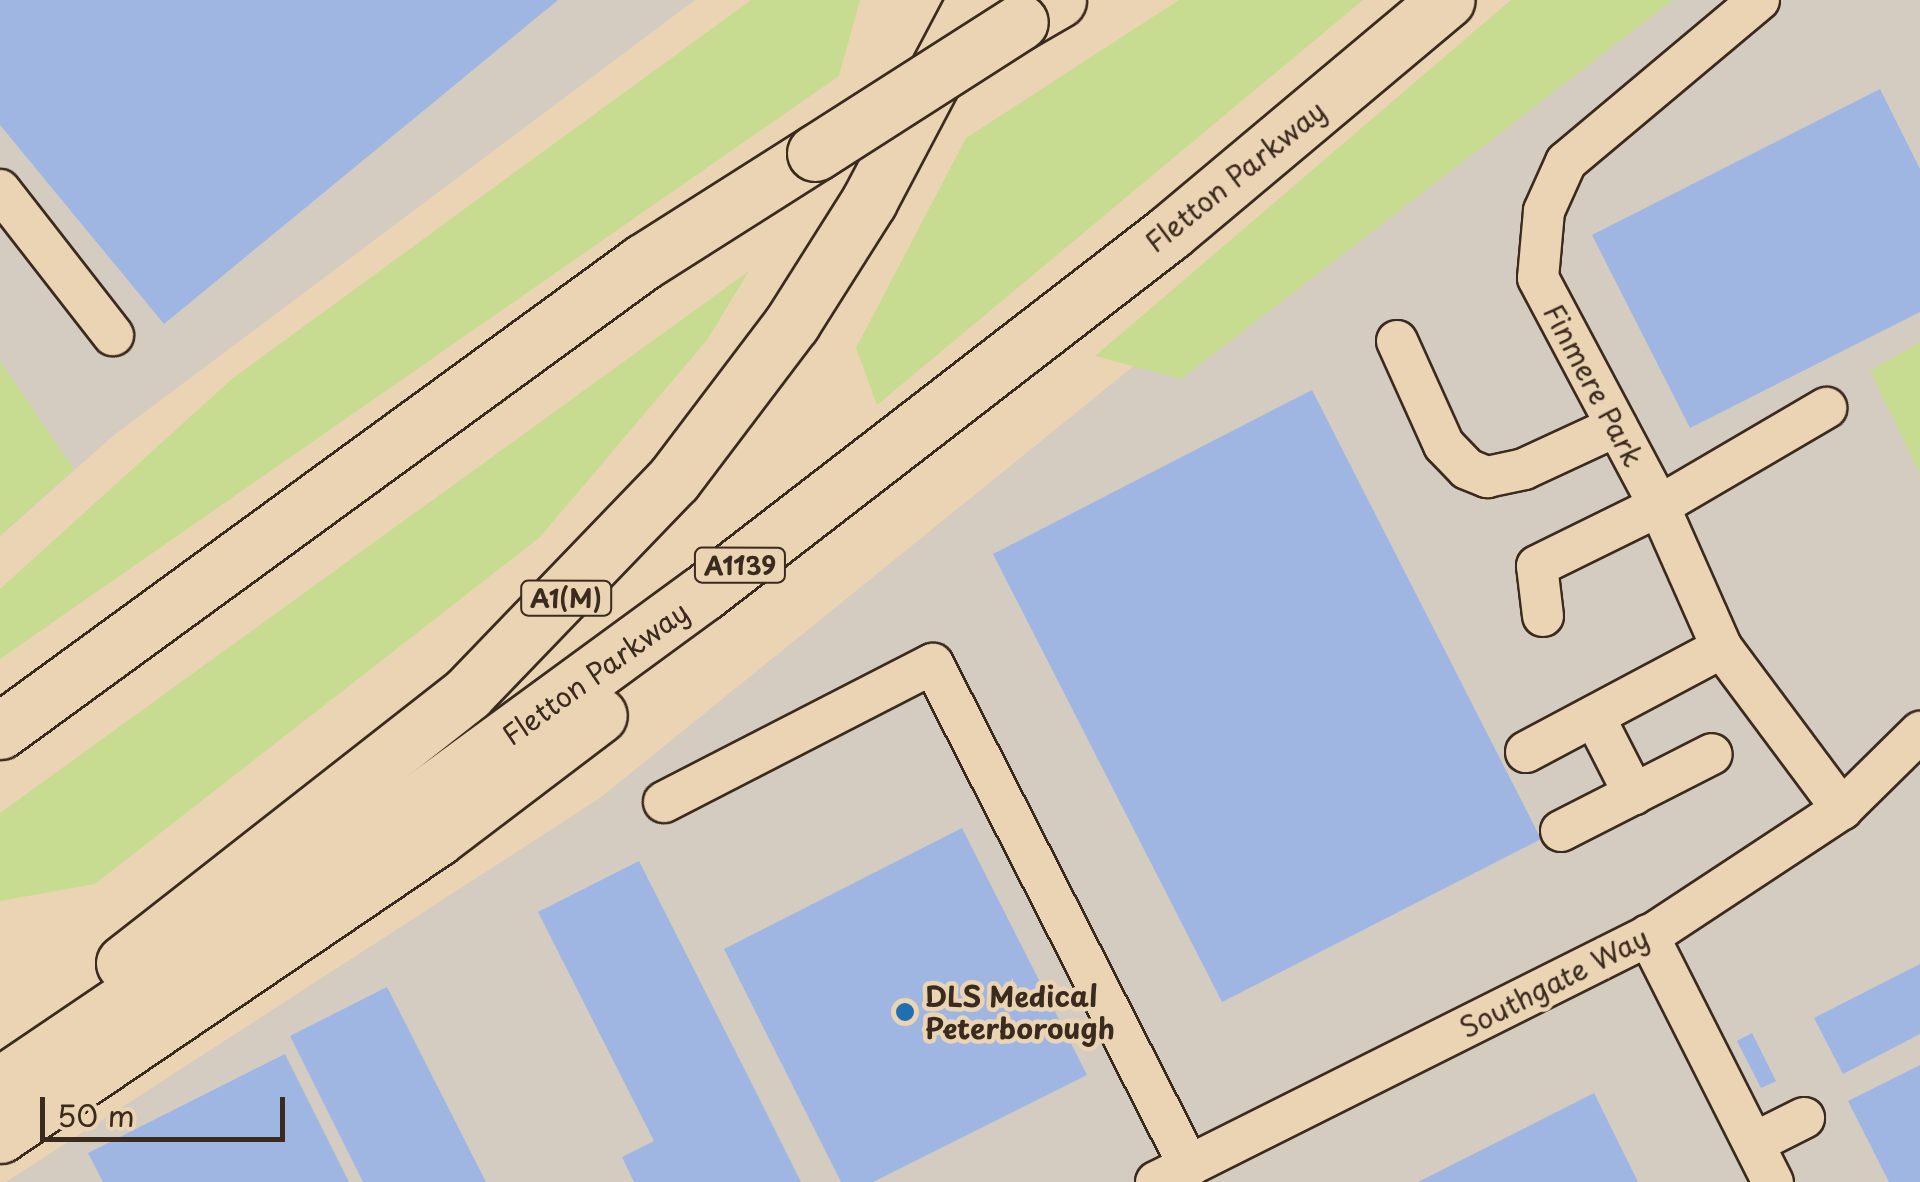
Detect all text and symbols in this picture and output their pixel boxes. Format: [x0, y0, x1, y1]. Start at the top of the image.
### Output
street label: Fletton Parkway [1138, 93, 1332, 259]
street label: Finmere Park [1537, 297, 1651, 473]
road number: A1139 [692, 545, 788, 585]
road number: A1(M) [518, 578, 614, 618]
street label: Fletton Parkway [495, 594, 695, 752]
street label: Southgate Way [1454, 920, 1654, 1044]
place label: DLS Medical Peterborough [925, 979, 1115, 1045]
marker: DLS Medical Peterborough [894, 1001, 916, 1023]
scale bar [45, 1077, 290, 1139]
text: 50 m [57, 1092, 135, 1137]

